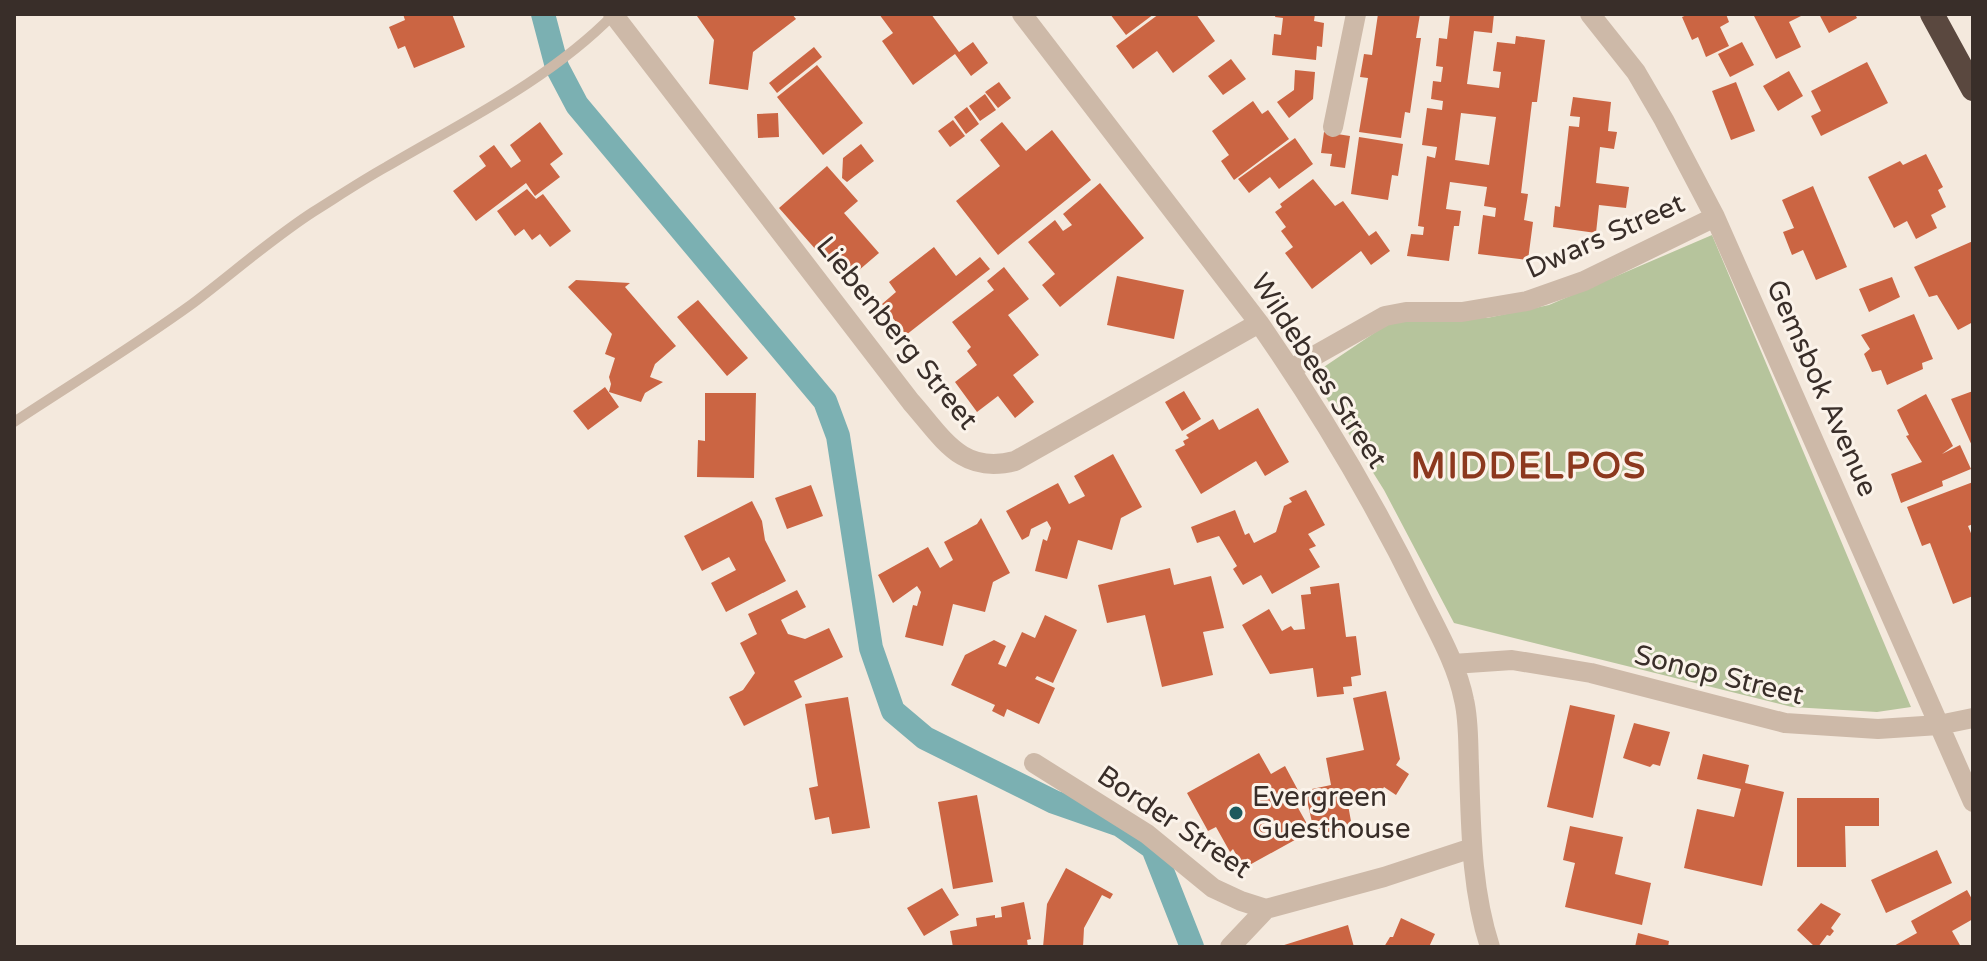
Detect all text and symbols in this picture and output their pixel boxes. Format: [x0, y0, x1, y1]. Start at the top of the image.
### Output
street label: Dwars Street [1520, 186, 1690, 286]
street label: Liebenberg Street [809, 230, 985, 437]
street label: Wildebees Street [1243, 267, 1395, 475]
street label: Gemsbok Avenue [1759, 274, 1885, 502]
district label: MIDDELPOS [1411, 445, 1647, 488]
street label: Sonop Street [1631, 638, 1807, 713]
street label: Border Street [1091, 758, 1258, 886]
place label: Evergreen Guesthouse [1252, 780, 1411, 846]
marker: Evergreen Guesthouse [1227, 804, 1245, 822]

